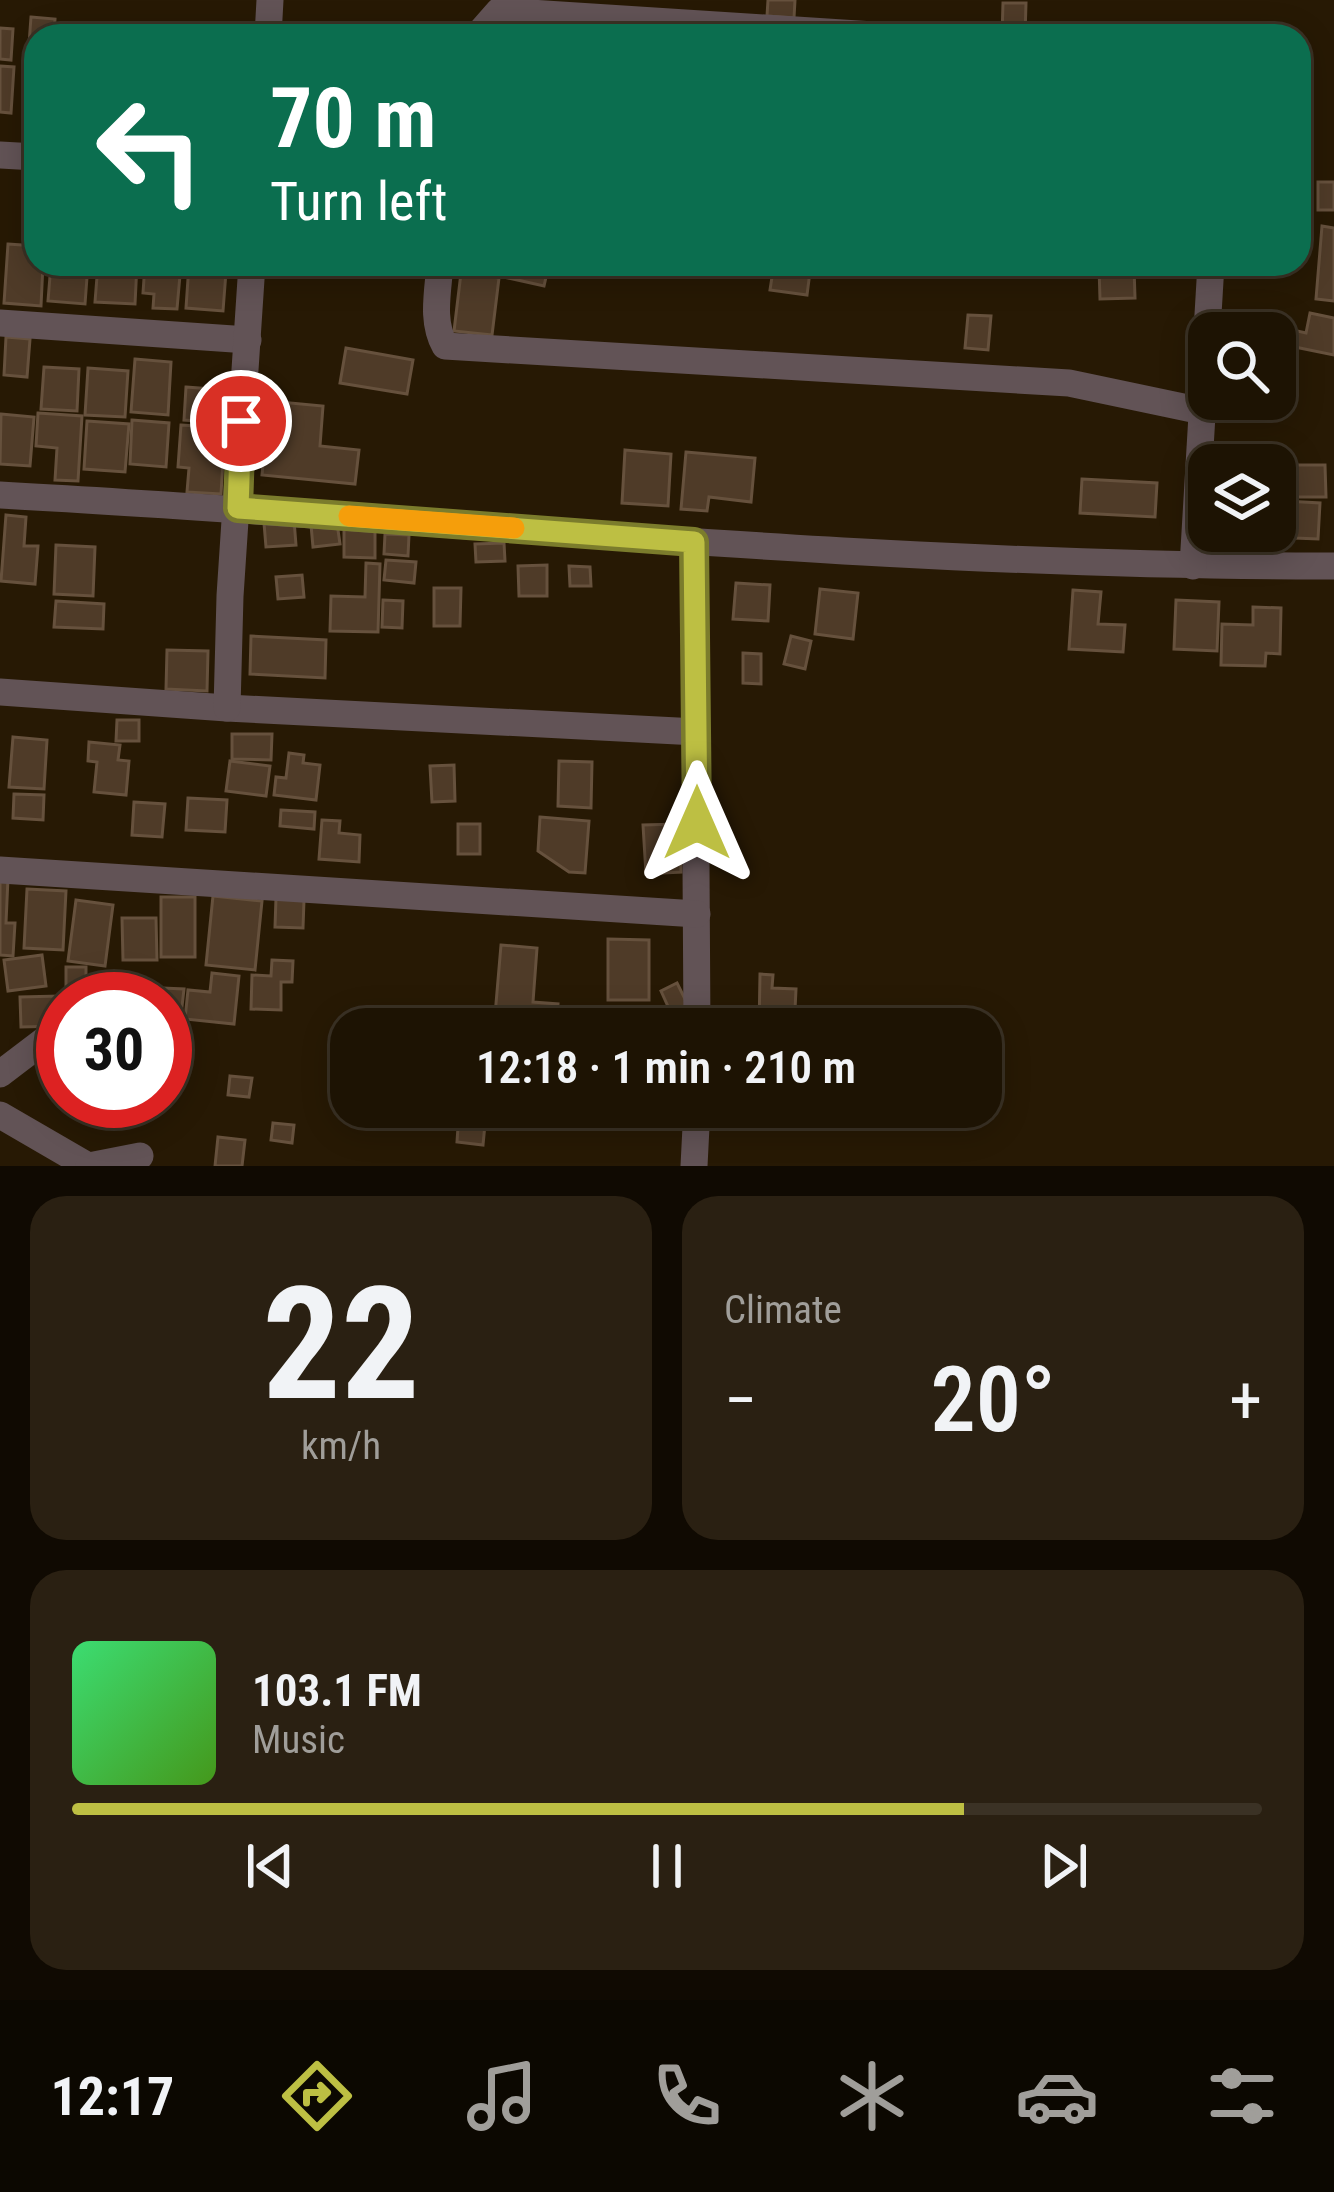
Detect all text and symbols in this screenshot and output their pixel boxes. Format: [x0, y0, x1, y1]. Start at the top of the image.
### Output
text: 70 m [270, 69, 437, 168]
icon: left [72, 72, 228, 228]
text: Turn left [270, 170, 447, 233]
map controls [1188, 312, 1296, 552]
button: search [1188, 312, 1296, 420]
pin [190, 370, 292, 472]
icon: arrive [208, 388, 274, 454]
button: layers [1188, 444, 1296, 552]
position arrow [634, 760, 760, 886]
speed limit sign: 30 [36, 972, 192, 1128]
text: 12:18 · 1 min · 210 m [476, 1041, 856, 1094]
text: 22 [262, 1253, 420, 1436]
text: Climate [724, 1287, 842, 1333]
text: 20° [930, 1348, 1056, 1453]
text: − [724, 1362, 757, 1439]
text: + [1229, 1362, 1262, 1439]
text: km/h [301, 1423, 381, 1469]
text: 103.1 FM [252, 1664, 422, 1717]
text: Music [252, 1717, 345, 1763]
icon: previous [237, 1833, 303, 1899]
icon: pause [634, 1833, 700, 1899]
icon: next [1031, 1833, 1097, 1899]
icon: directions [275, 2054, 359, 2138]
icon: music [460, 2054, 544, 2138]
icon: phone [645, 2054, 729, 2138]
icon: climate [830, 2054, 914, 2138]
icon: car [1015, 2054, 1099, 2138]
icon: filters [1200, 2054, 1284, 2138]
text: 12:17 [50, 2065, 174, 2128]

